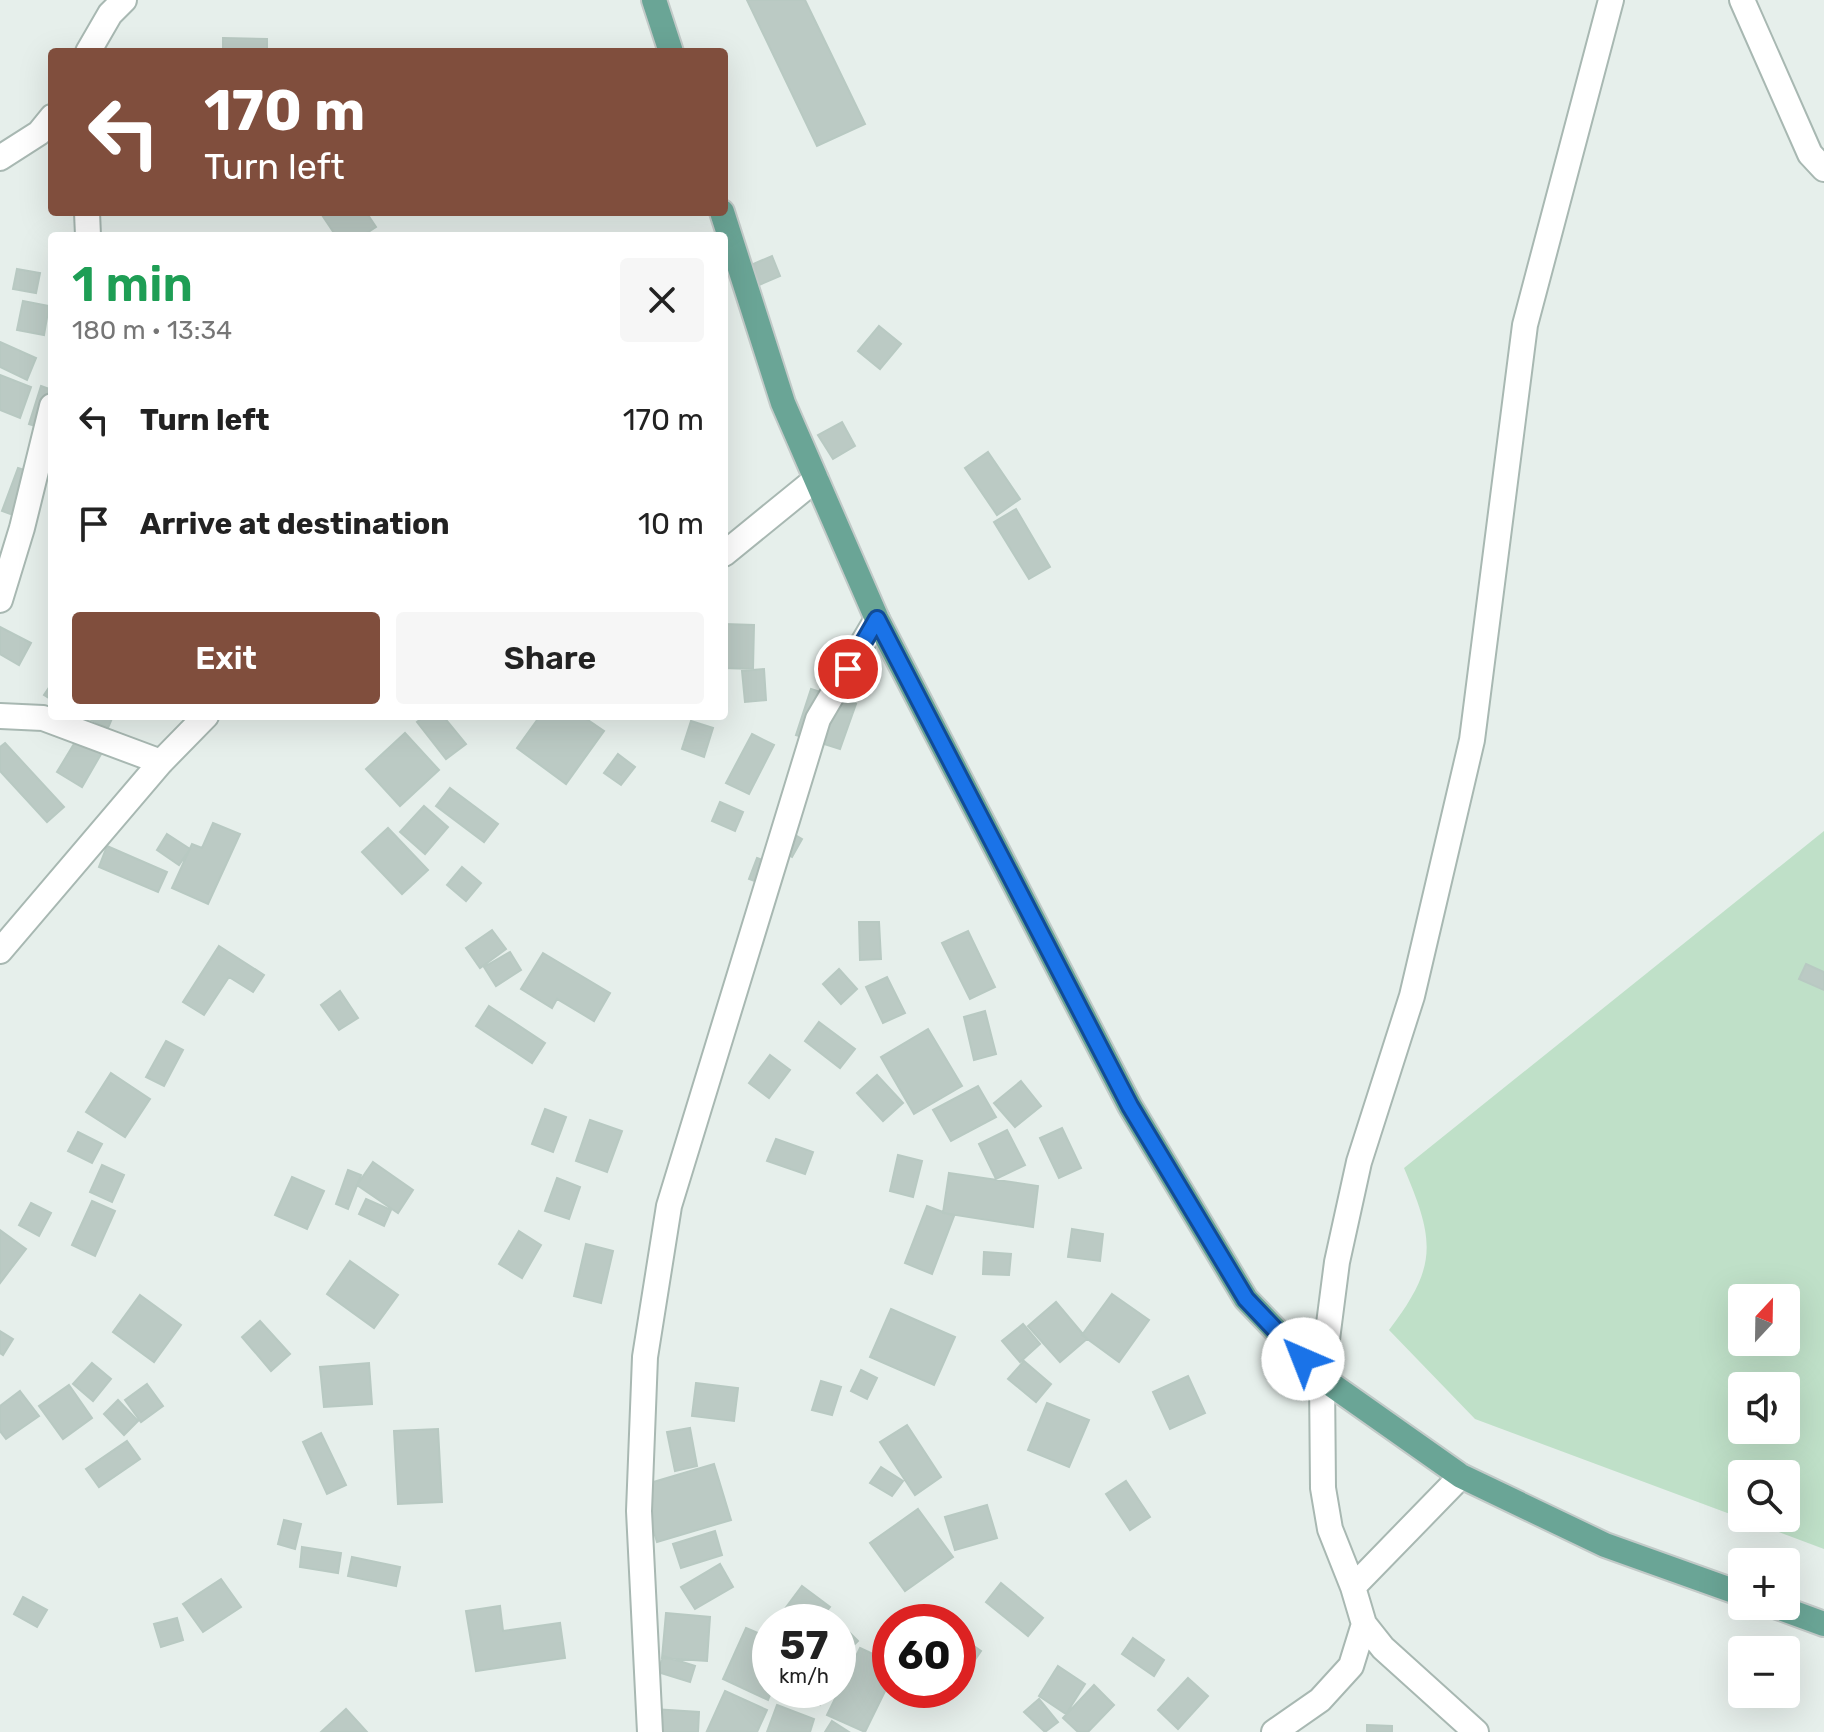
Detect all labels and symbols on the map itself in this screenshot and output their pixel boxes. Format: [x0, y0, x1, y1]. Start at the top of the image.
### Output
pin [814, 635, 882, 703]
north arrow [1728, 1284, 1800, 1356]
position arrow [1261, 1317, 1345, 1401]
speed limit sign: 60 [872, 1604, 976, 1708]

